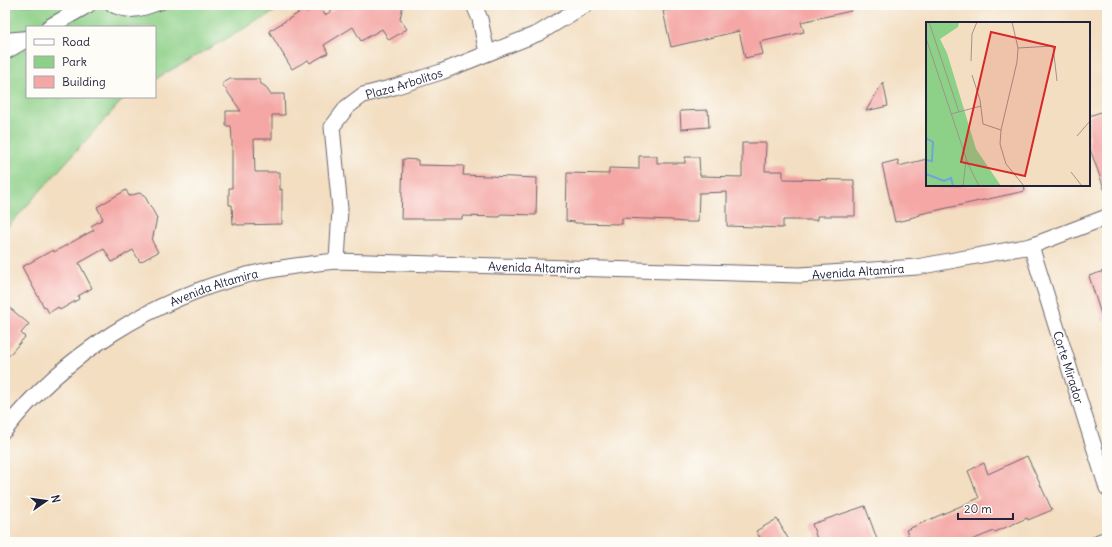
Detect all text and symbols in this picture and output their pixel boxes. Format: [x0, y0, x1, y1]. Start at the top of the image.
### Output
inset map [926, 22, 1090, 186]
legend [26, 26, 156, 98]
text: Road [62, 34, 90, 49]
text: Park [62, 54, 87, 69]
street label: Plaza Arbolitos [364, 65, 444, 102]
text: Building [62, 74, 106, 89]
street label: Avenida Altamira [488, 258, 581, 276]
street label: Avenida Altamira [811, 260, 905, 282]
street label: Avenida Altamira [167, 265, 259, 309]
street label: Corte Mirador [1051, 329, 1088, 405]
north arrow [26, 481, 66, 521]
text: N [48, 493, 63, 504]
scale bar [958, 495, 1013, 521]
text: 20 m [964, 501, 992, 516]

